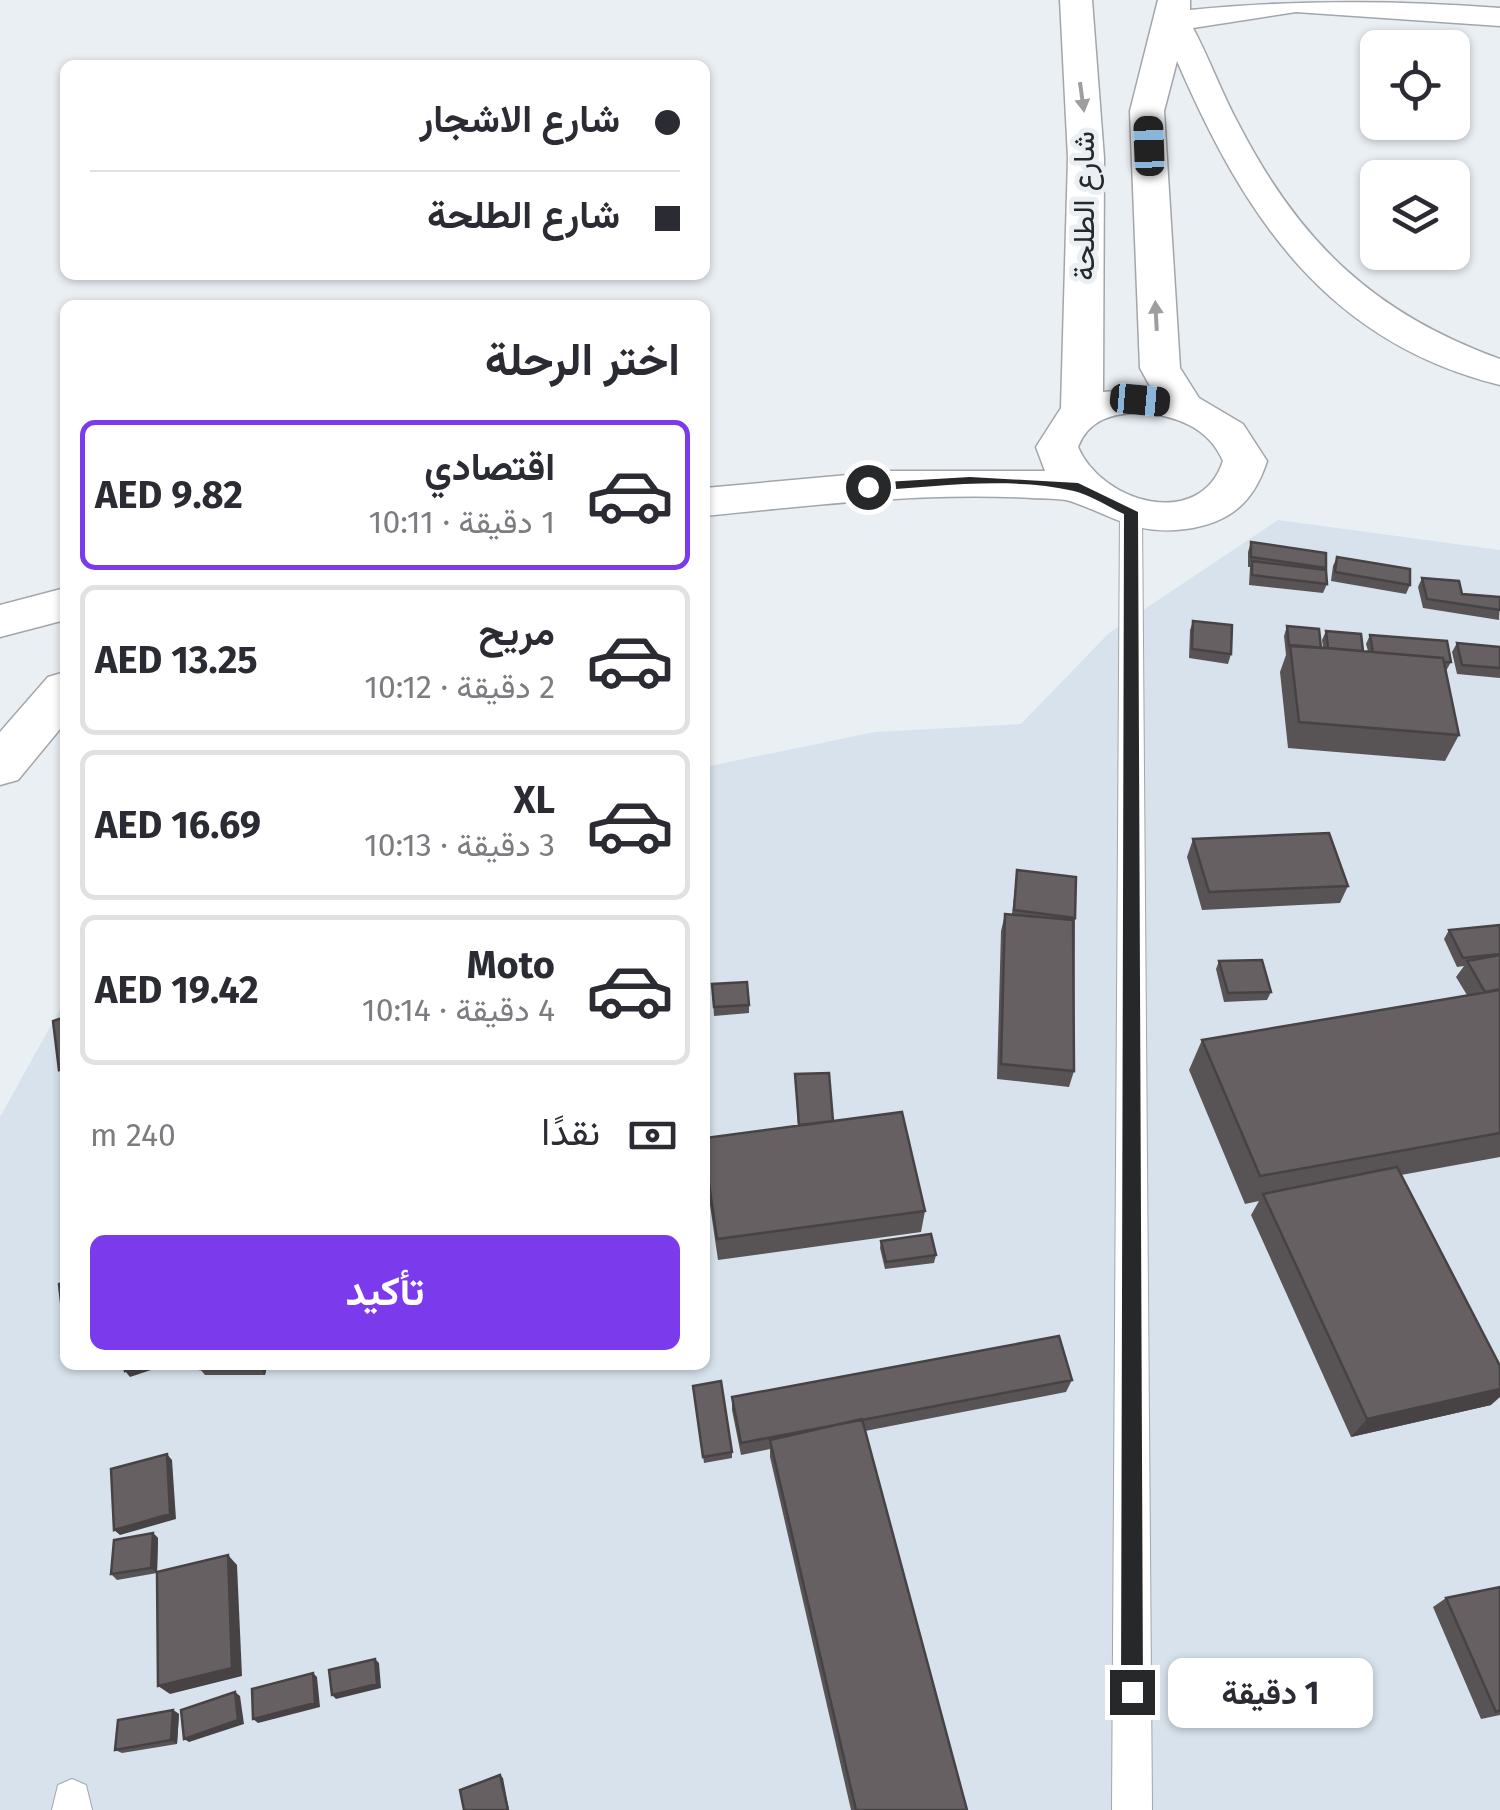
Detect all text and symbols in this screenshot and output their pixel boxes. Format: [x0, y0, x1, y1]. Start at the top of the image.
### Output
map controls [1360, 30, 1470, 270]
button: locate [1360, 30, 1470, 140]
one-way arrow [1074, 82, 1090, 114]
text: شارع الاشجار [419, 96, 620, 142]
car [1133, 115, 1165, 177]
street label: شارع الطلحة [1066, 131, 1104, 281]
button: layers [1360, 160, 1470, 270]
text: شارع الطلحة [427, 192, 620, 238]
one-way arrow [1148, 299, 1164, 331]
text: اختر الرحلة [485, 333, 680, 387]
car [1109, 382, 1171, 418]
text: اقتصادي [424, 444, 555, 490]
icon: car [585, 450, 675, 540]
route start [846, 465, 891, 510]
text: AED 9.82 [95, 472, 243, 518]
text: 1 دقيقة · 10:11 [369, 503, 555, 541]
text: مريح [479, 609, 555, 655]
icon: car [585, 615, 675, 705]
text: AED 13.25 [95, 637, 258, 683]
text: 2 دقيقة · 10:12 [364, 668, 555, 706]
text: XL [513, 777, 555, 823]
icon: car [585, 780, 675, 870]
text: AED 16.69 [95, 802, 261, 848]
text: 3 دقيقة · 10:13 [364, 826, 555, 864]
text: Moto [467, 942, 555, 988]
icon: car [585, 945, 675, 1035]
text: AED 19.42 [95, 967, 259, 1013]
text: 4 دقيقة · 10:14 [362, 991, 555, 1029]
icon: cash [625, 1108, 680, 1163]
text: نقدًا [541, 1109, 600, 1155]
text: 240 m [90, 1116, 176, 1154]
button: تأكيد [90, 1235, 680, 1350]
callout: 1 دقيقة [1167, 1657, 1372, 1727]
route end [1110, 1670, 1155, 1715]
text: 1 دقيقة [1222, 1674, 1319, 1712]

